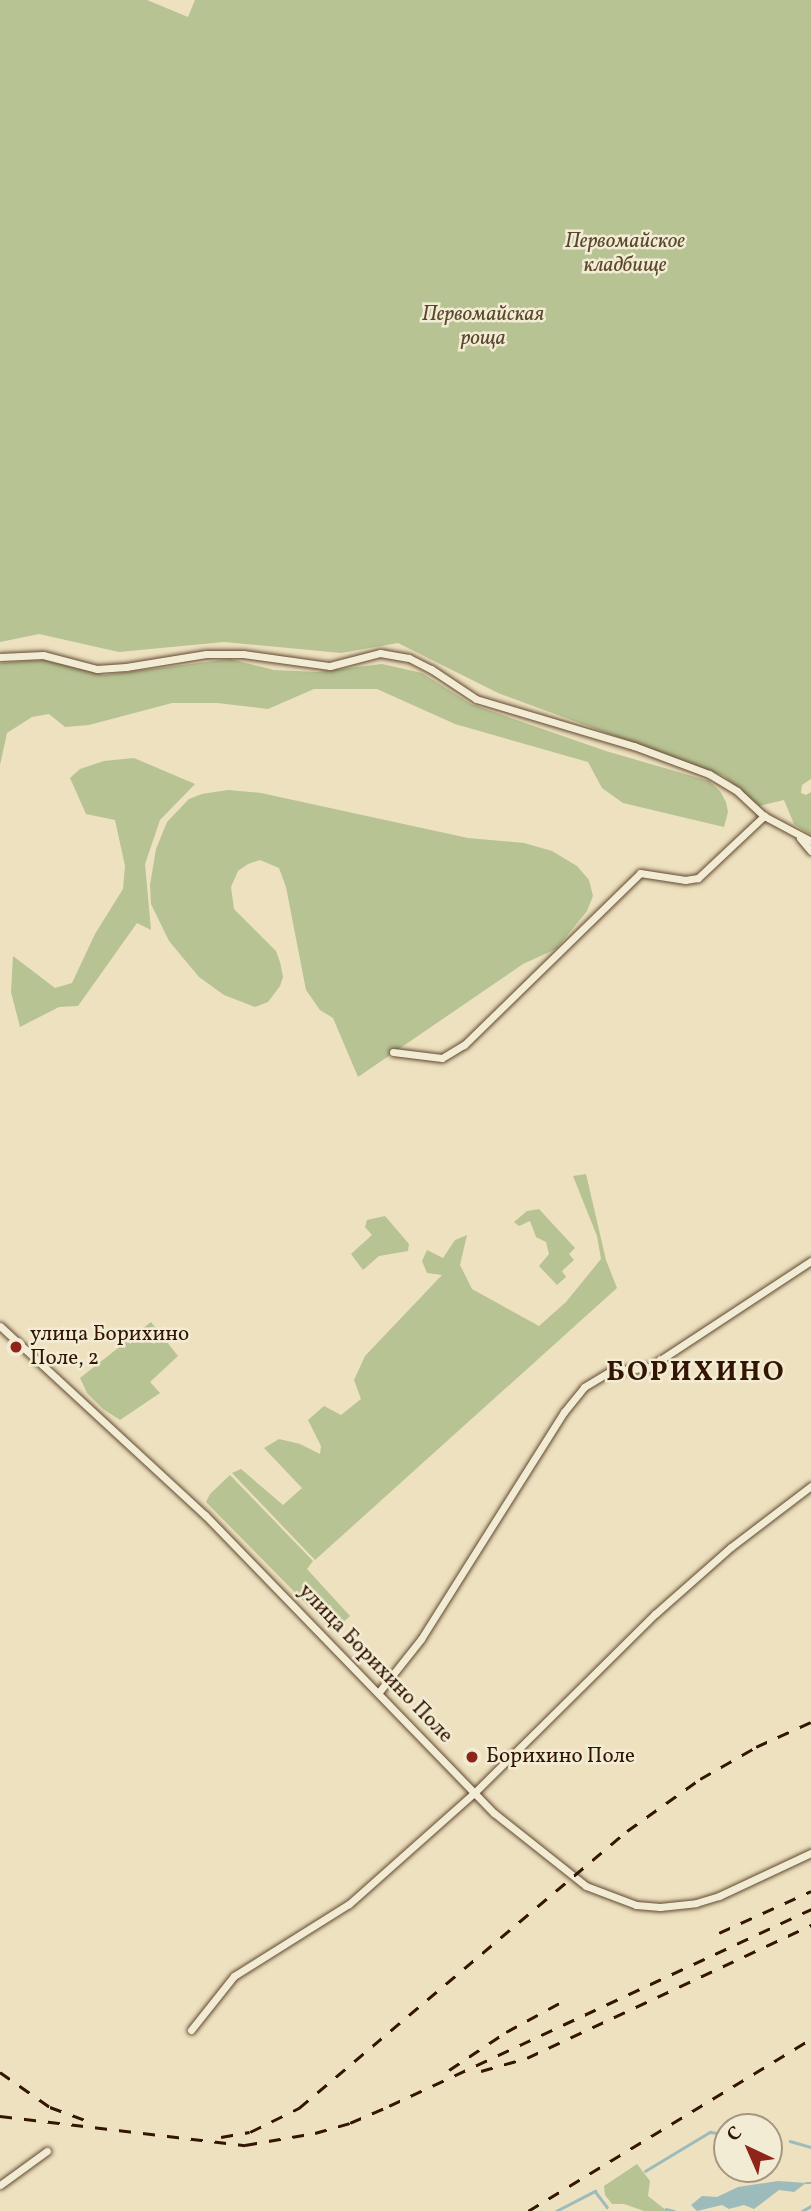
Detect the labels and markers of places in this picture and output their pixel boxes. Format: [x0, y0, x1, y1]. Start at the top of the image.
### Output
place label: улица Борихино Поле, 2 [30, 1322, 189, 1372]
marker: улица Борихино Поле, 2 [8, 1339, 24, 1355]
place label: Борихино Поле [486, 1744, 635, 1770]
marker: Борихино Поле [464, 1749, 480, 1765]

